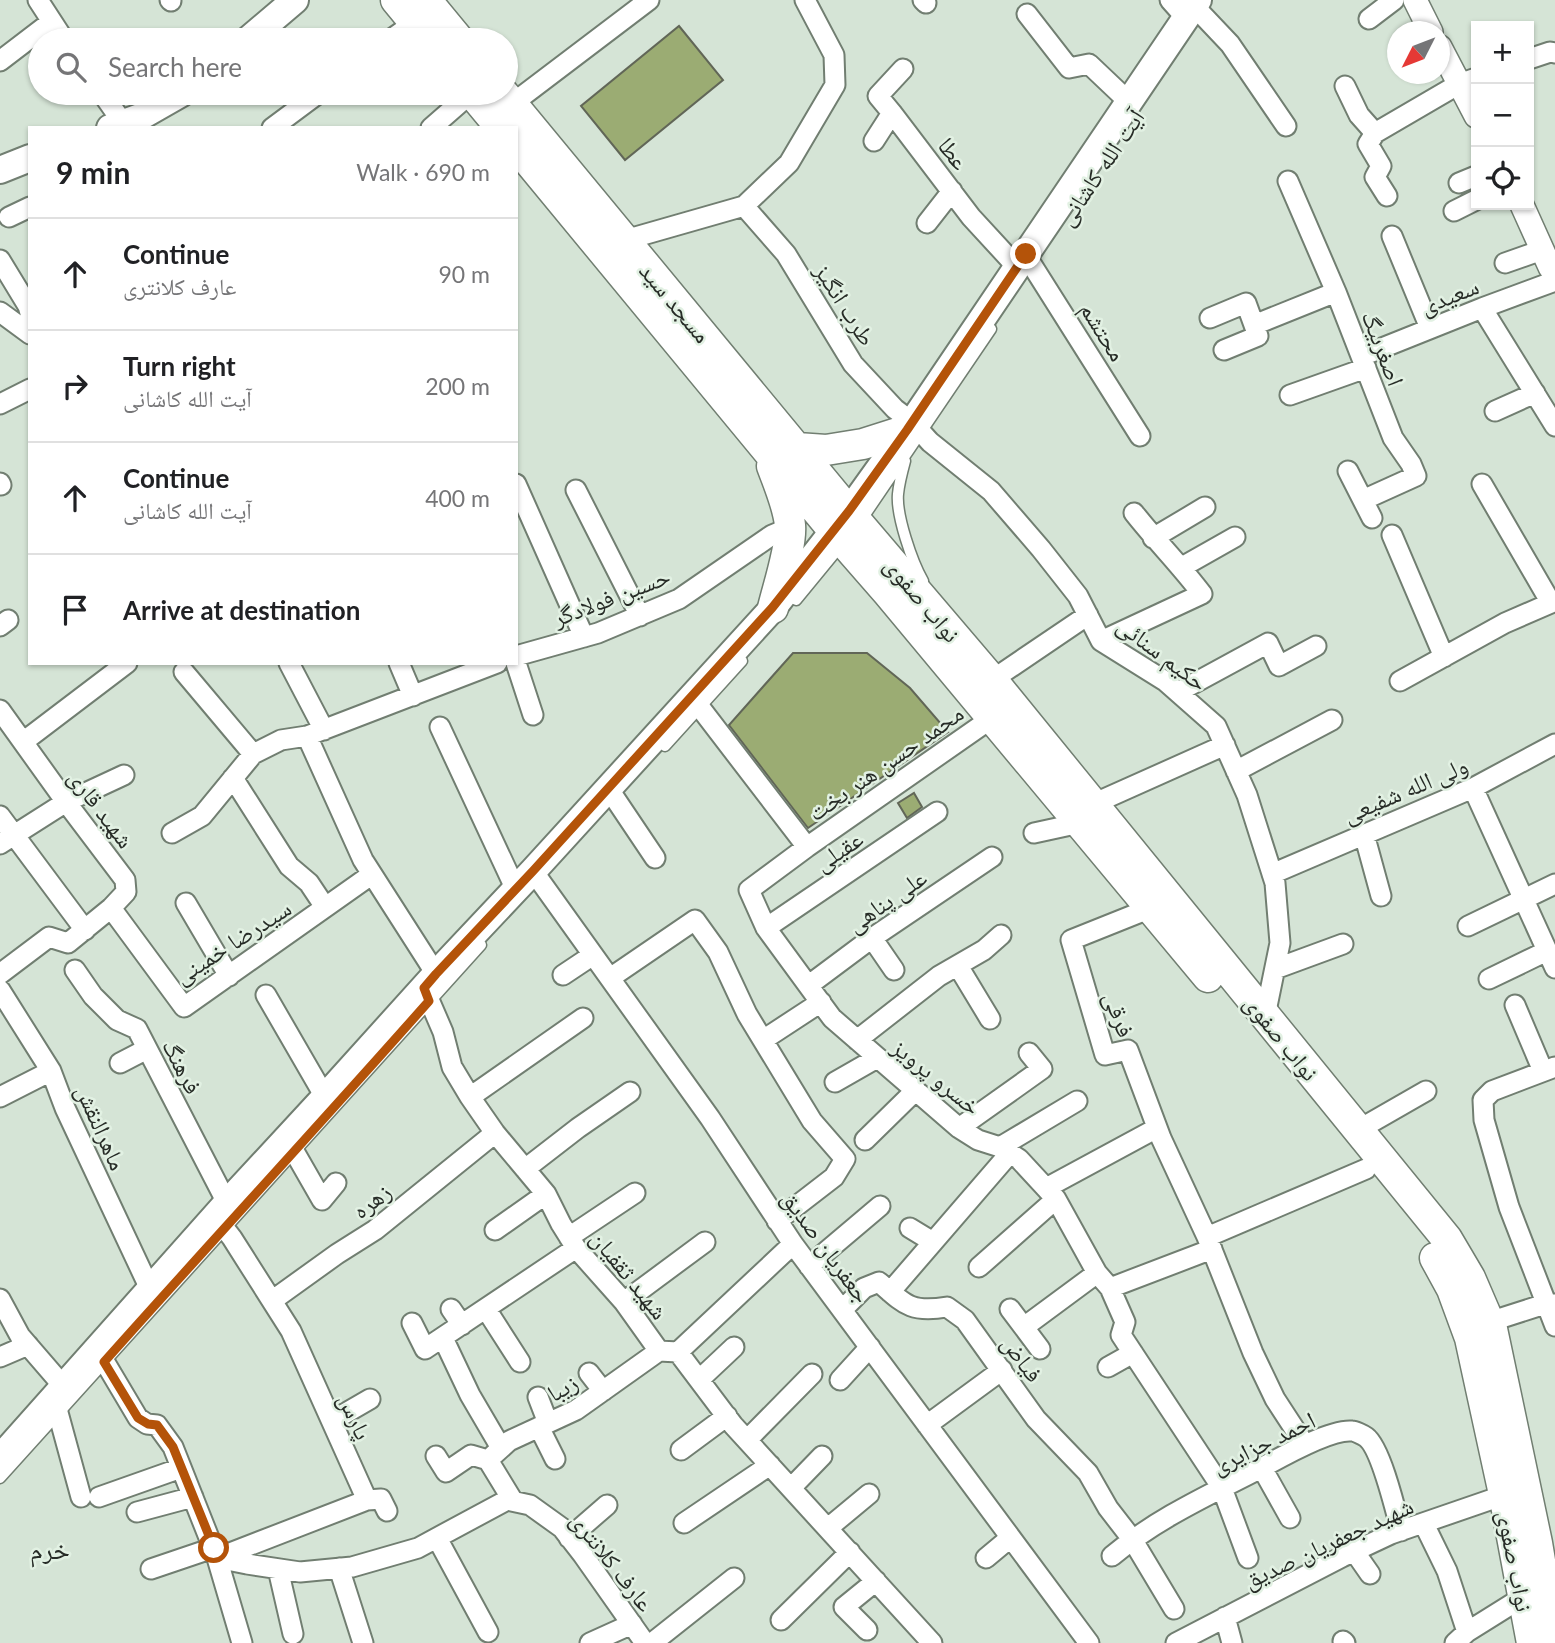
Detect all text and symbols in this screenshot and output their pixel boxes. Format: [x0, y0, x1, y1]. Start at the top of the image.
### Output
north arrow [1387, 21, 1450, 84]
map controls [1471, 21, 1534, 210]
button: + [1471, 21, 1534, 84]
search box [28, 28, 518, 105]
icon: search [52, 48, 90, 86]
text: Search here [108, 51, 242, 83]
button: − [1471, 84, 1534, 147]
street label: آیت الله کاشانی [1050, 102, 1151, 231]
street label: عطا [932, 131, 976, 175]
button: locate [1471, 147, 1534, 210]
text: 9 min [56, 154, 130, 190]
text: Walk · 690 m [356, 158, 490, 186]
text: Continue [123, 238, 229, 270]
route end [1010, 238, 1041, 269]
icon: ahead [56, 255, 94, 293]
street label: مسجد سید [634, 256, 718, 348]
street label: طرب انگیز [808, 257, 883, 351]
text: 90 m [439, 260, 490, 288]
street label: سعیدی [1415, 270, 1483, 321]
text: عارف کلانتری [123, 272, 236, 300]
street label: محتشم [1072, 296, 1133, 367]
street label: اصغربیگ [1356, 306, 1412, 390]
text: Turn right [123, 350, 236, 382]
icon: right [56, 367, 94, 405]
text: 200 m [425, 372, 490, 400]
text: آیت الله کاشانی [123, 384, 252, 412]
text: Continue [123, 462, 229, 494]
icon: ahead [56, 479, 94, 517]
text: 400 m [425, 484, 490, 512]
text: آیت الله کاشانی [123, 496, 252, 524]
street label: نواب صفوی [878, 550, 967, 648]
street label: حسین فولادگر [547, 560, 674, 633]
icon: arrive [56, 591, 94, 629]
text: Arrive at destination [123, 594, 360, 626]
street label: حکیم سنائی [1110, 610, 1214, 699]
street label: محمد حسن هنر بخت [802, 698, 969, 827]
street label: ولی الله شفیعی [1338, 750, 1472, 829]
street label: شهید قاری [62, 763, 141, 854]
street label: عقیلی [808, 823, 868, 878]
street label: علی پناهی [841, 862, 932, 939]
street label: سیدرضا خمینی [168, 892, 296, 990]
street label: فرقی [1098, 987, 1142, 1041]
street label: نواب صفوی [1238, 988, 1326, 1087]
street label: خسرو پرویز [885, 1031, 987, 1121]
street label: فرهنگ [157, 1034, 209, 1098]
street label: ماهرالنقش [69, 1080, 134, 1175]
street label: زهره [346, 1176, 396, 1224]
street label: جعفریان صدیق [775, 1184, 878, 1309]
street label: شهید ثقفیان [584, 1223, 675, 1325]
street label: فیاض [995, 1329, 1050, 1388]
street label: زیبا [542, 1367, 583, 1408]
street label: پارس [332, 1388, 379, 1444]
street label: احمد جزایری [1206, 1404, 1320, 1480]
street label: شهید جعفریان صدیق [1239, 1490, 1418, 1595]
street label: عارف کلانتری [564, 1505, 661, 1617]
street label: نواب صفوی [1491, 1508, 1540, 1614]
route start [198, 1532, 229, 1563]
district label: خرم [30, 1533, 70, 1568]

